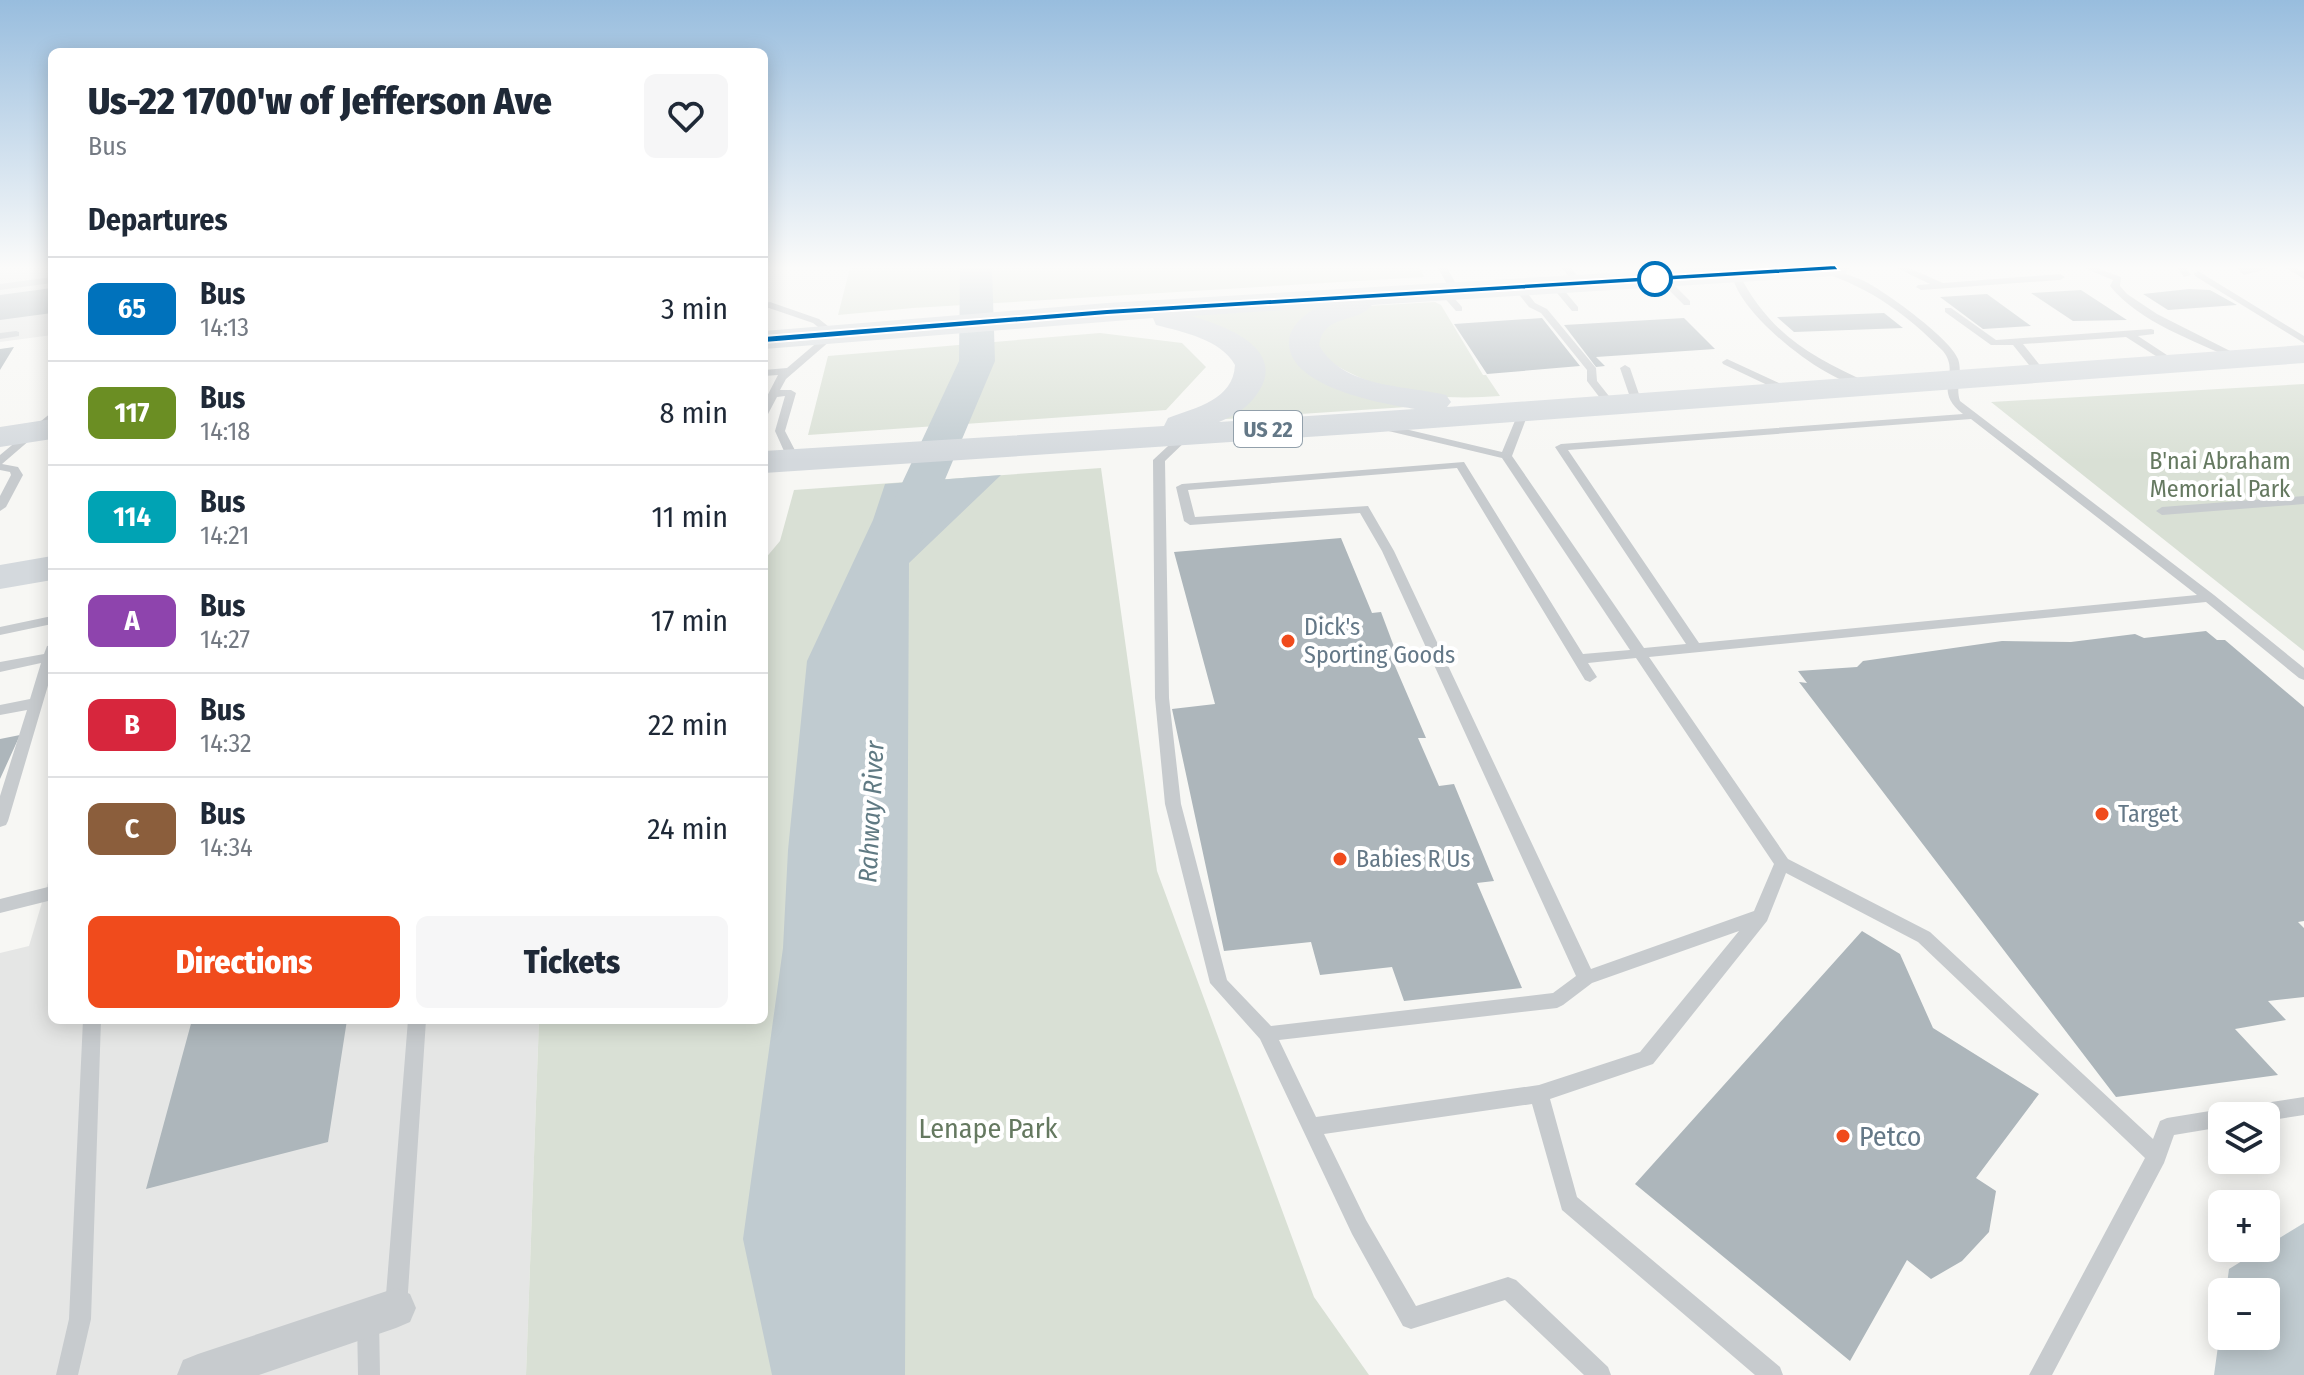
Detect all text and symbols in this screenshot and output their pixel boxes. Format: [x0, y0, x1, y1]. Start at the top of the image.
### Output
button: heart [644, 74, 728, 158]
text: Us-22 1700'w of Jefferson Ave [88, 78, 552, 124]
text: Bus [88, 131, 127, 162]
text: Departures [88, 202, 228, 238]
unlabelled marker [1638, 262, 1672, 296]
text: Bus [200, 276, 245, 312]
text: 3 min [661, 291, 728, 327]
text: 65 [118, 292, 146, 325]
text: 14:13 [200, 312, 249, 343]
text: Bus [200, 380, 245, 416]
text: 8 min [660, 395, 728, 431]
text: 117 [114, 396, 150, 429]
road number: US 22 [1234, 411, 1302, 447]
text: 14:18 [200, 416, 250, 447]
park label: B'nai Abraham Memorial Park [2149, 447, 2291, 503]
text: Bus [200, 484, 245, 520]
text: 11 min [652, 499, 728, 535]
text: 114 [113, 500, 151, 533]
text: 14:21 [200, 520, 249, 551]
text: Bus [200, 588, 245, 624]
text: 17 min [651, 603, 728, 639]
text: A [124, 604, 140, 637]
place label: Dick's Sporting Goods [1304, 613, 1455, 669]
text: 14:27 [200, 624, 250, 655]
marker: Dick's Sporting Goods [1279, 632, 1297, 650]
text: Bus [200, 692, 245, 728]
text: 22 min [648, 707, 728, 743]
text: B [124, 708, 140, 741]
text: 14:32 [200, 728, 251, 759]
water label: Rahway River [852, 739, 891, 884]
text: Bus [200, 796, 245, 832]
place label: Target [2118, 800, 2178, 828]
marker: Target [2093, 805, 2111, 823]
text: 24 min [647, 811, 728, 847]
text: C [125, 812, 139, 845]
text: 14:34 [200, 832, 253, 863]
place label: Babies R Us [1356, 845, 1470, 873]
marker: Babies R Us [1331, 850, 1349, 868]
button: Directions [88, 916, 400, 1008]
button: Tickets [416, 916, 728, 1008]
map controls [2208, 1102, 2280, 1350]
button: layers [2208, 1102, 2280, 1174]
park label: Lenape Park [918, 1112, 1059, 1145]
place label: Petco [1859, 1120, 1922, 1153]
marker: Petco [1834, 1127, 1852, 1145]
button: + [2208, 1190, 2280, 1262]
button: − [2208, 1278, 2280, 1350]

